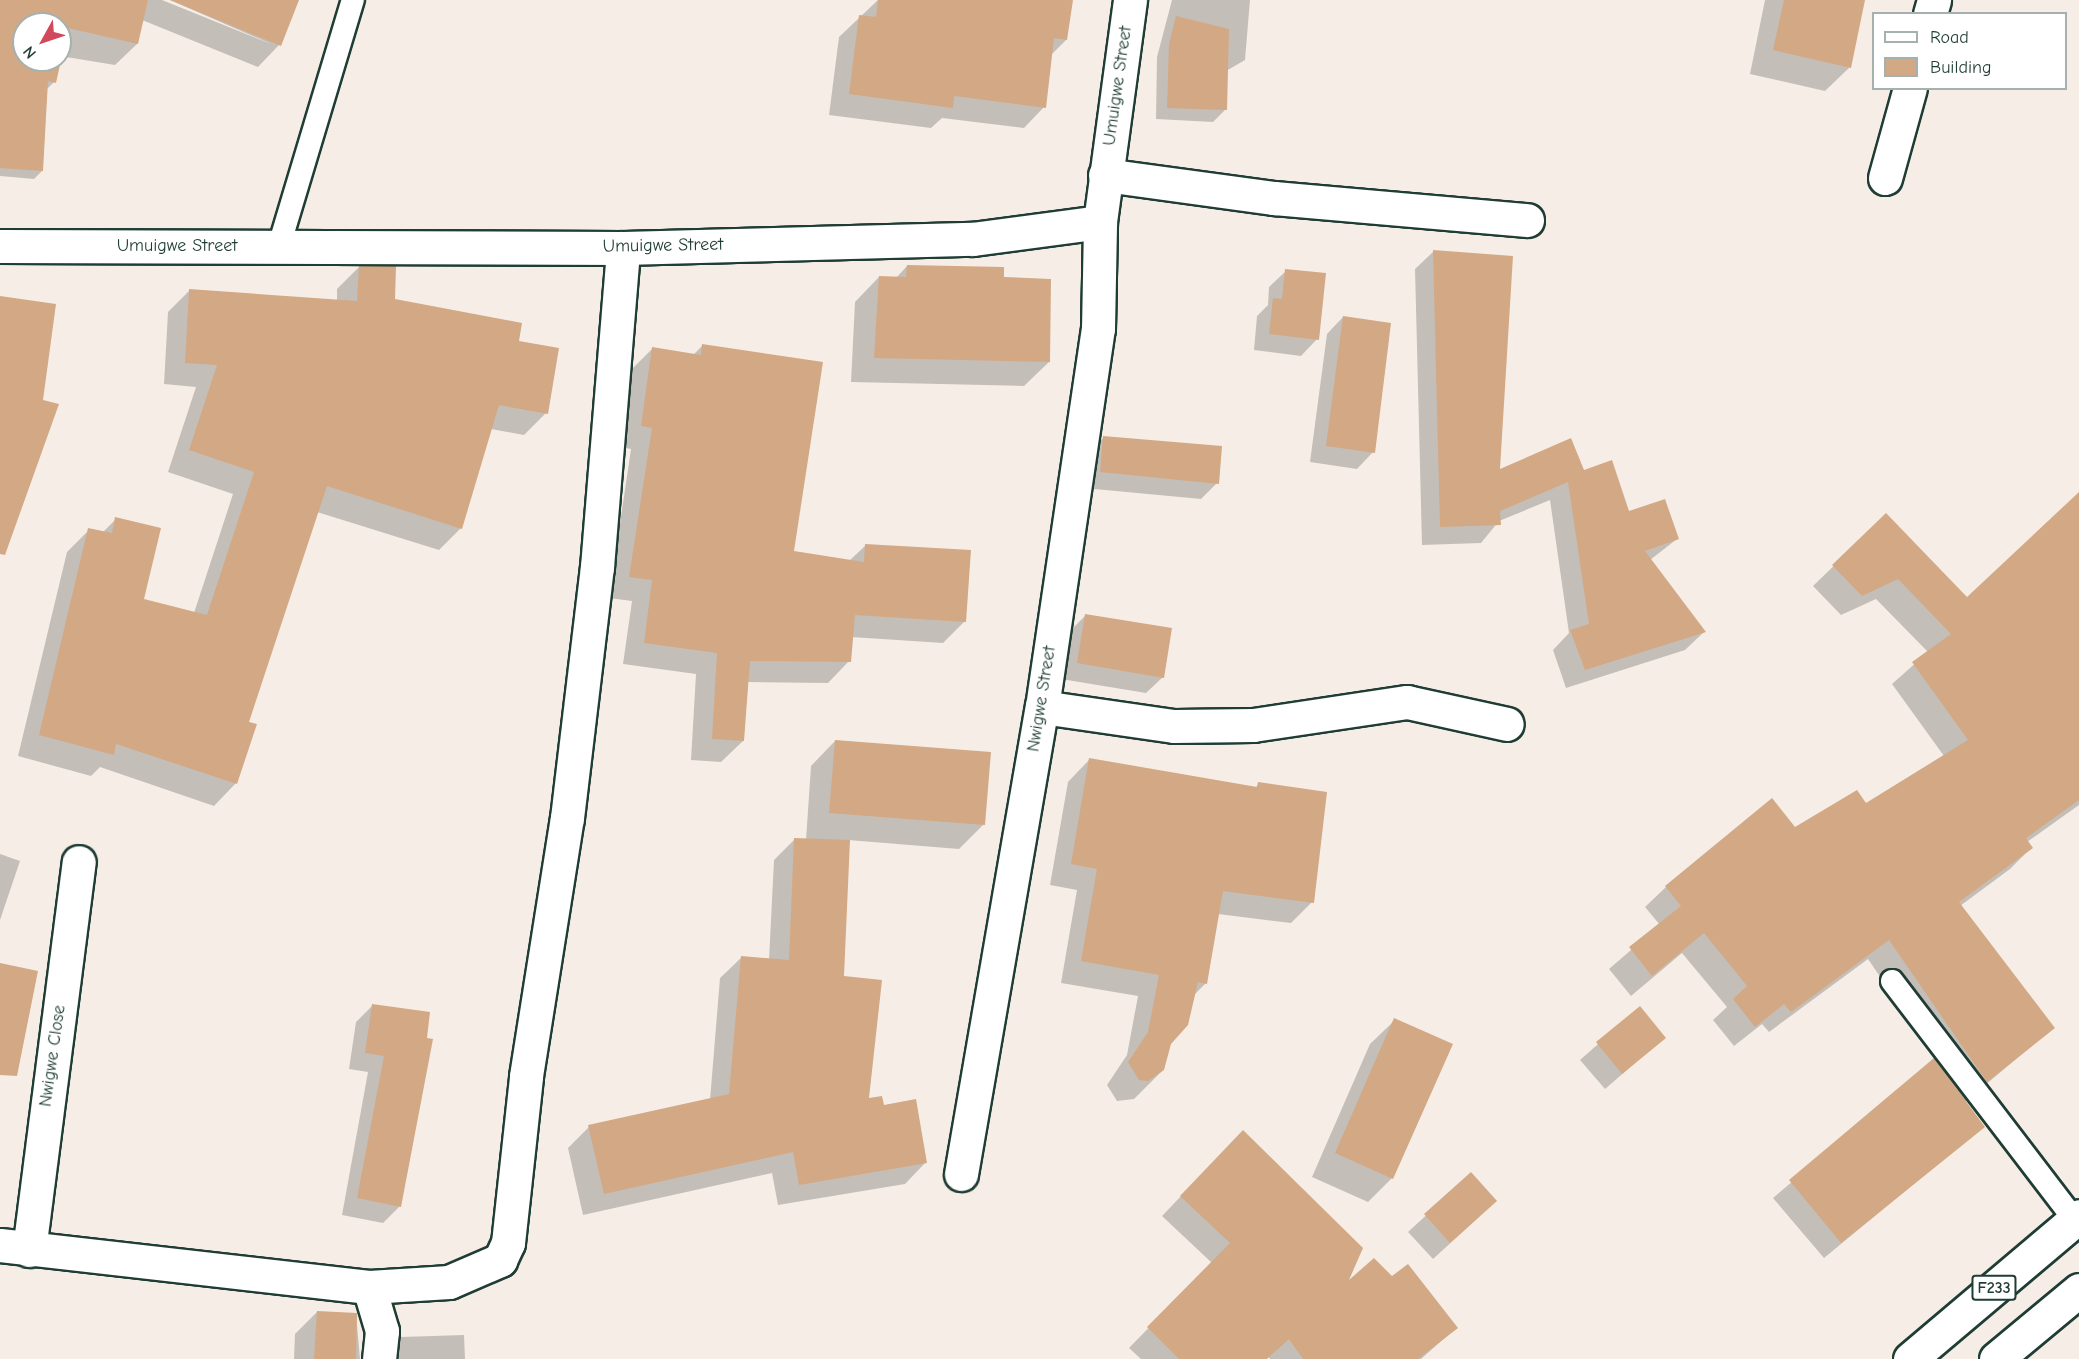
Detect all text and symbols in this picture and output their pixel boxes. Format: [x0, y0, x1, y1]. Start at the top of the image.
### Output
north arrow [12, 12, 72, 72]
legend [1872, 12, 2067, 90]
street label: Umuigwe Street [1099, 25, 1137, 147]
text: Road [1930, 27, 1969, 48]
text: N [19, 43, 40, 62]
text: Building [1930, 57, 1992, 78]
street label: Umuigwe Street [602, 234, 724, 258]
street label: Umuigwe Street [117, 235, 237, 257]
street label: Nwigwe Street [1023, 645, 1061, 753]
street label: Nwigwe Close [35, 1004, 71, 1108]
road number: F233 [1970, 1275, 2018, 1301]

